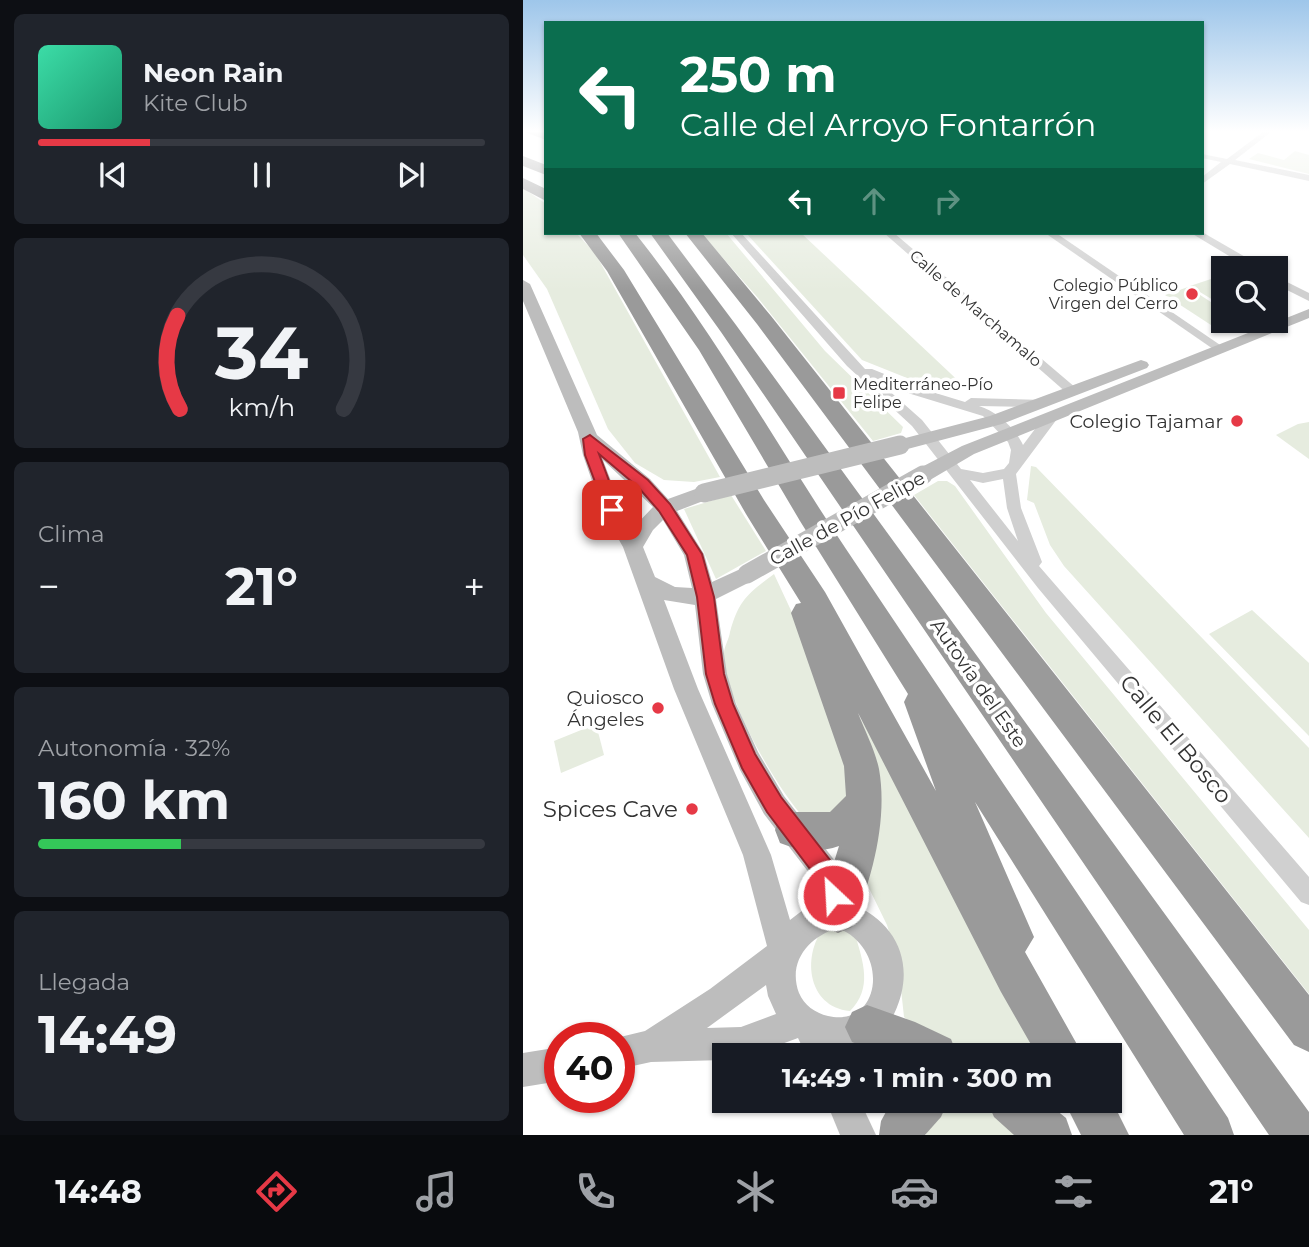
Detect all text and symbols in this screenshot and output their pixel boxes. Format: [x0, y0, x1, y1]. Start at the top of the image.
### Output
text: 250 m [680, 45, 837, 104]
icon: left [565, 49, 656, 140]
text: Neon Rain [143, 57, 284, 89]
text: Kite Club [143, 89, 248, 117]
text: Calle del Arroyo Fontarrón [680, 105, 1096, 144]
icon: previous [94, 156, 132, 194]
icon: pause [243, 156, 281, 194]
icon: next [392, 156, 430, 194]
icon: left [782, 182, 820, 220]
icon: ahead [855, 182, 893, 220]
icon: right [928, 182, 966, 220]
street label: Calle de Marchamalo [906, 246, 1046, 371]
map controls [1211, 256, 1288, 333]
button: search [1211, 256, 1288, 333]
place label: Colegio Público Virgen del Cerro [1049, 276, 1178, 313]
marker: Colegio Público Virgen del Cerro [1184, 286, 1200, 302]
text: 34 [214, 310, 308, 398]
place label: Mediterráneo-Pío Felipe [853, 375, 993, 412]
marker: Mediterráneo-Pío Felipe [831, 385, 847, 401]
text: km/h [228, 392, 295, 422]
place label: Colegio Tajamar [1069, 410, 1223, 433]
marker: Colegio Tajamar [1229, 413, 1245, 429]
street label: Calle de Pío Felipe [766, 466, 929, 571]
pin [582, 480, 642, 540]
icon: arrive [593, 491, 631, 529]
text: Clima [38, 520, 105, 548]
text: 21° [225, 555, 298, 618]
text: − [38, 563, 60, 610]
text: + [463, 563, 485, 610]
street label: Autovía del Este [926, 614, 1032, 752]
street label: Calle El Bosco [1114, 669, 1238, 809]
place label: Quiosco Ángeles [567, 686, 644, 731]
marker: Quiosco Ángeles [650, 700, 666, 716]
text: Autonomía · 32% [38, 734, 230, 762]
text: 160 km [38, 769, 230, 832]
place label: Spices Cave [543, 795, 678, 823]
marker: Spices Cave [684, 801, 700, 817]
position arrow [796, 858, 870, 932]
text: Llegada [38, 968, 130, 996]
text: 14:49 [38, 1003, 177, 1066]
speed limit sign: 40 [544, 1022, 635, 1113]
text: 14:49 · 1 min · 300 m [782, 1062, 1052, 1094]
icon: directions [252, 1167, 301, 1216]
icon: music [412, 1167, 461, 1216]
icon: phone [571, 1167, 620, 1216]
icon: climate [731, 1167, 780, 1216]
icon: car [890, 1167, 939, 1216]
icon: filters [1049, 1167, 1098, 1216]
text: 14:48 [55, 1172, 142, 1211]
text: 21° [1209, 1172, 1254, 1211]

